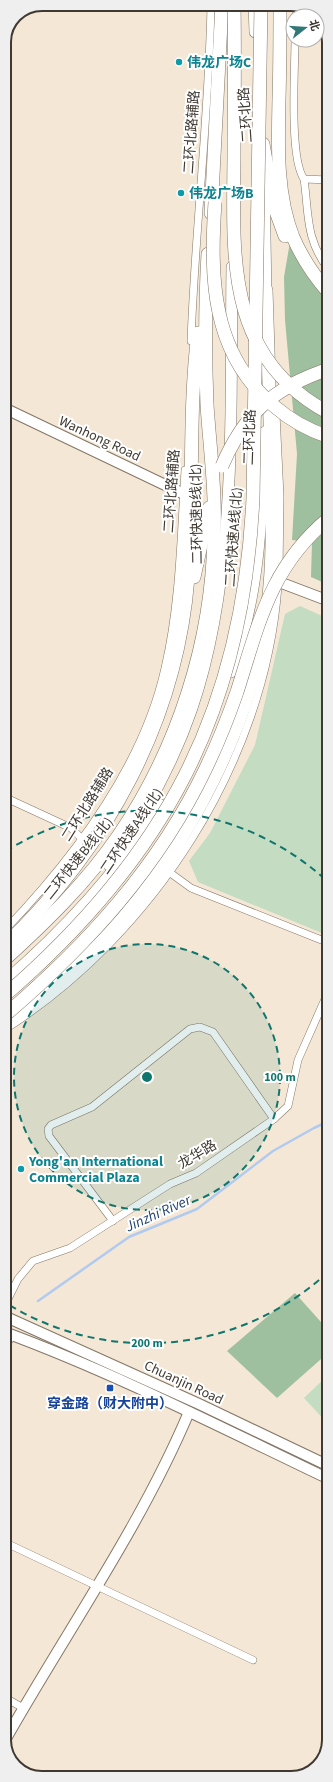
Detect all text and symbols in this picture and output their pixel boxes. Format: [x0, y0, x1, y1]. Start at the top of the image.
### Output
north arrow [285, 8, 325, 48]
text: 北 [305, 18, 323, 33]
place label: 伟龙广场C [187, 53, 251, 73]
marker: 伟龙广场C [174, 57, 184, 67]
street label: 二环北路 [234, 86, 258, 144]
street label: 二环北路辅路 [179, 89, 205, 175]
place label: 伟龙广场B [189, 184, 254, 204]
marker: 伟龙广场B [176, 188, 186, 198]
street label: 二环北路 [239, 409, 261, 465]
street label: Wanhong Road [55, 411, 144, 467]
street label: 二环北路辅路 [159, 448, 185, 534]
street label: 二环快速B线(北) [186, 463, 208, 565]
street label: 二环快速A线(北) [221, 486, 247, 588]
street label: 二环北路辅路 [57, 764, 119, 845]
street label: 二环快速A线(北) [96, 784, 168, 879]
street label: 二环快速B线(北) [39, 813, 118, 904]
text: 100 m [264, 1069, 296, 1086]
centre of rings [140, 1070, 154, 1084]
street label: 龙华路 [174, 1135, 221, 1174]
place label: Yong'an International Commercial Plaza [28, 1152, 163, 1188]
marker: Yong'an International Commercial Plaza [16, 1164, 26, 1174]
water label: Jinzhi River [121, 1189, 195, 1238]
text: 200 m [131, 1335, 163, 1352]
street label: Chuanjin Road [141, 1356, 226, 1410]
marker: 穿金路（财大附中） [105, 1383, 115, 1393]
place label: 穿金路（财大附中） [47, 1394, 173, 1414]

